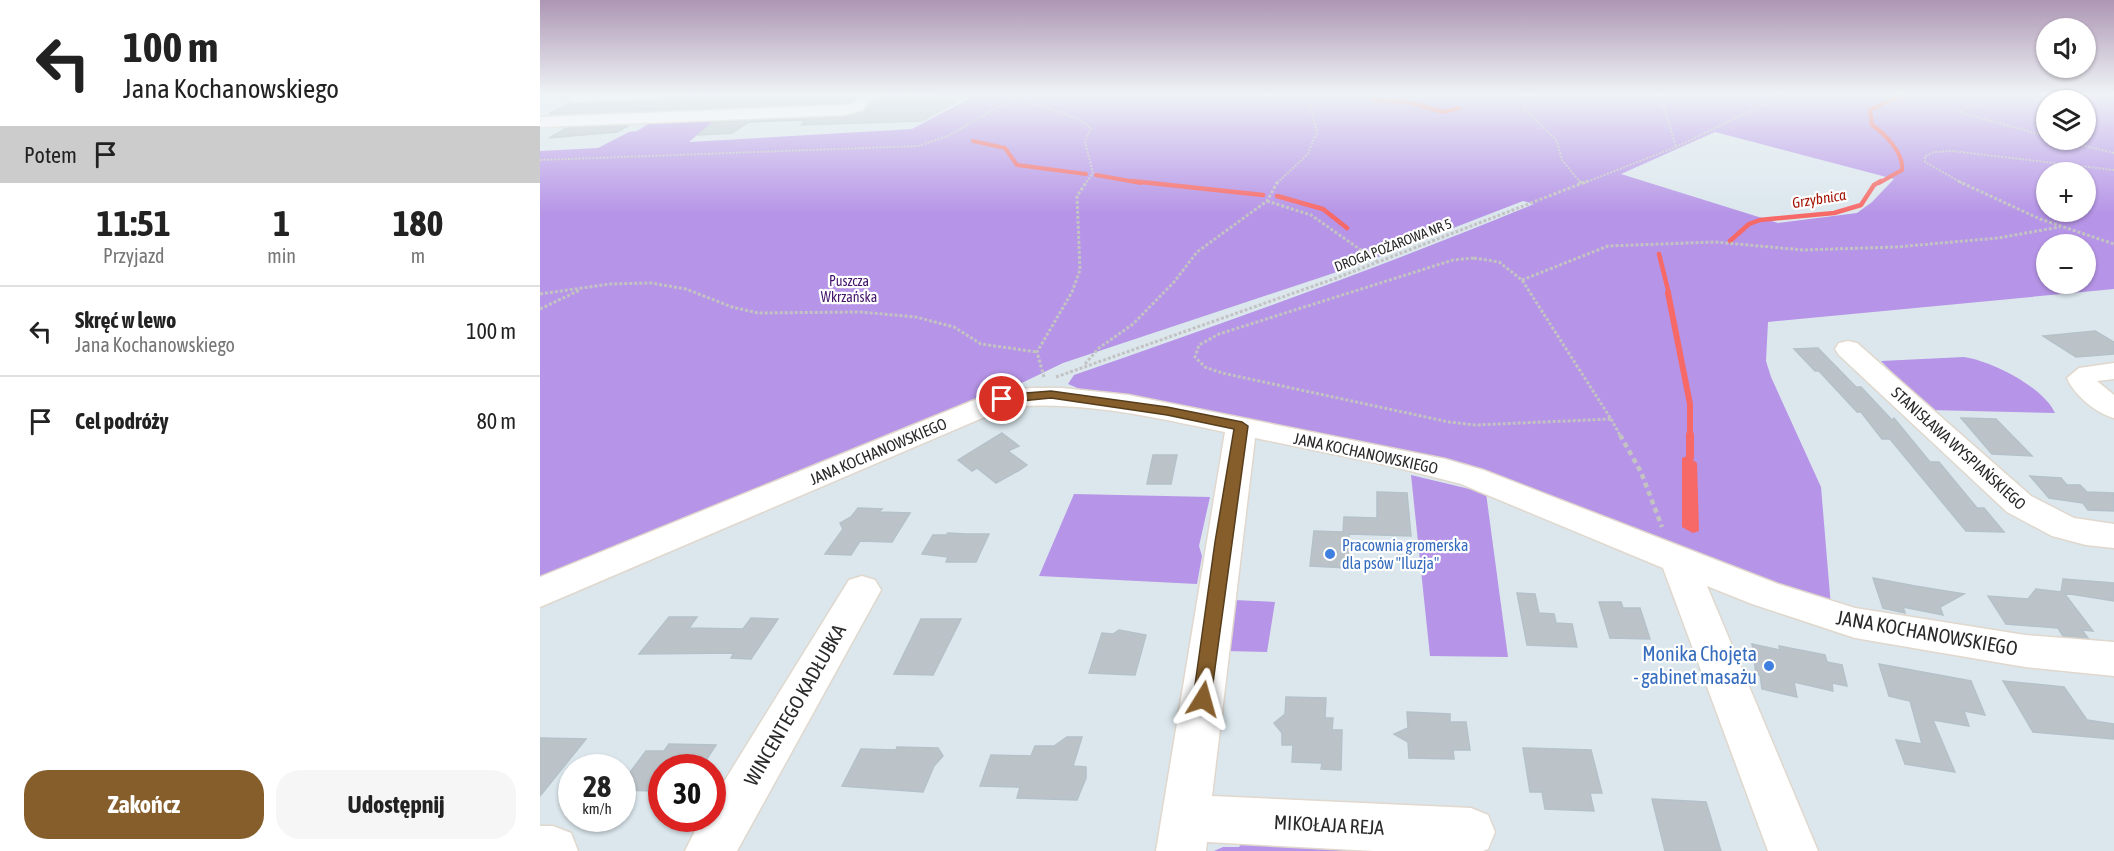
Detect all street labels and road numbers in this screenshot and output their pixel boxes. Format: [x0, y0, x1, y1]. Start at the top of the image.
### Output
street label: DROGA POŻAROWA NR 5 [1332, 215, 1454, 275]
street label: STANISŁAWA WYSPIAŃSKIEGO [1888, 382, 2030, 513]
street label: JANA KOCHANOWSKIEGO [807, 414, 949, 488]
street label: JANA KOCHANOWSKIEGO [1292, 429, 1440, 477]
street label: JANA KOCHANOWSKIEGO [1835, 605, 2020, 660]
street label: WINCENTEGO KADŁUBKA [739, 620, 850, 790]
street label: MIKOŁAJA REJA [1273, 810, 1385, 839]

